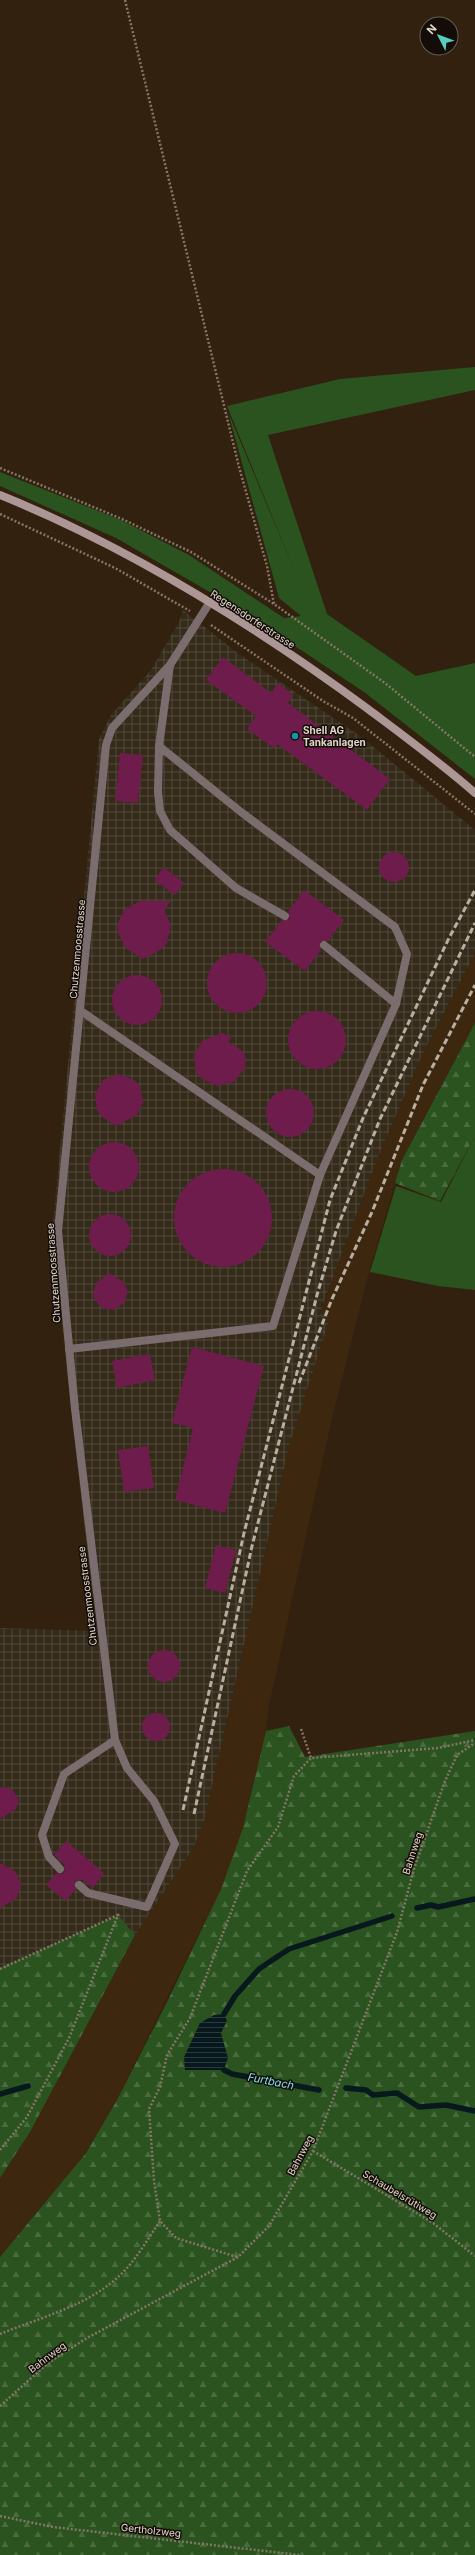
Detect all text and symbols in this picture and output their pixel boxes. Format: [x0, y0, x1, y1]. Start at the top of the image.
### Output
north arrow [419, 16, 459, 56]
text: N [424, 22, 440, 37]
street label: Regensdorferstrasse [208, 587, 298, 651]
place label: Shell AG Tankanlagen [303, 724, 366, 749]
marker: Shell AG Tankanlagen [290, 731, 300, 741]
street label: Chutzenmoosstrasse [67, 899, 87, 999]
street label: Chutzenmoosstrasse [44, 1223, 62, 1323]
street label: Chutzenmoosstrasse [75, 1546, 99, 1646]
street label: Bahnweg [400, 1830, 424, 1876]
water label: Furtbach [247, 2070, 296, 2092]
street label: Bahnweg [284, 2133, 316, 2177]
street label: Schaubelsrütiweg [361, 2167, 439, 2221]
street label: Bahnweg [26, 2339, 68, 2375]
street label: Gertholzweg [120, 2521, 182, 2539]

